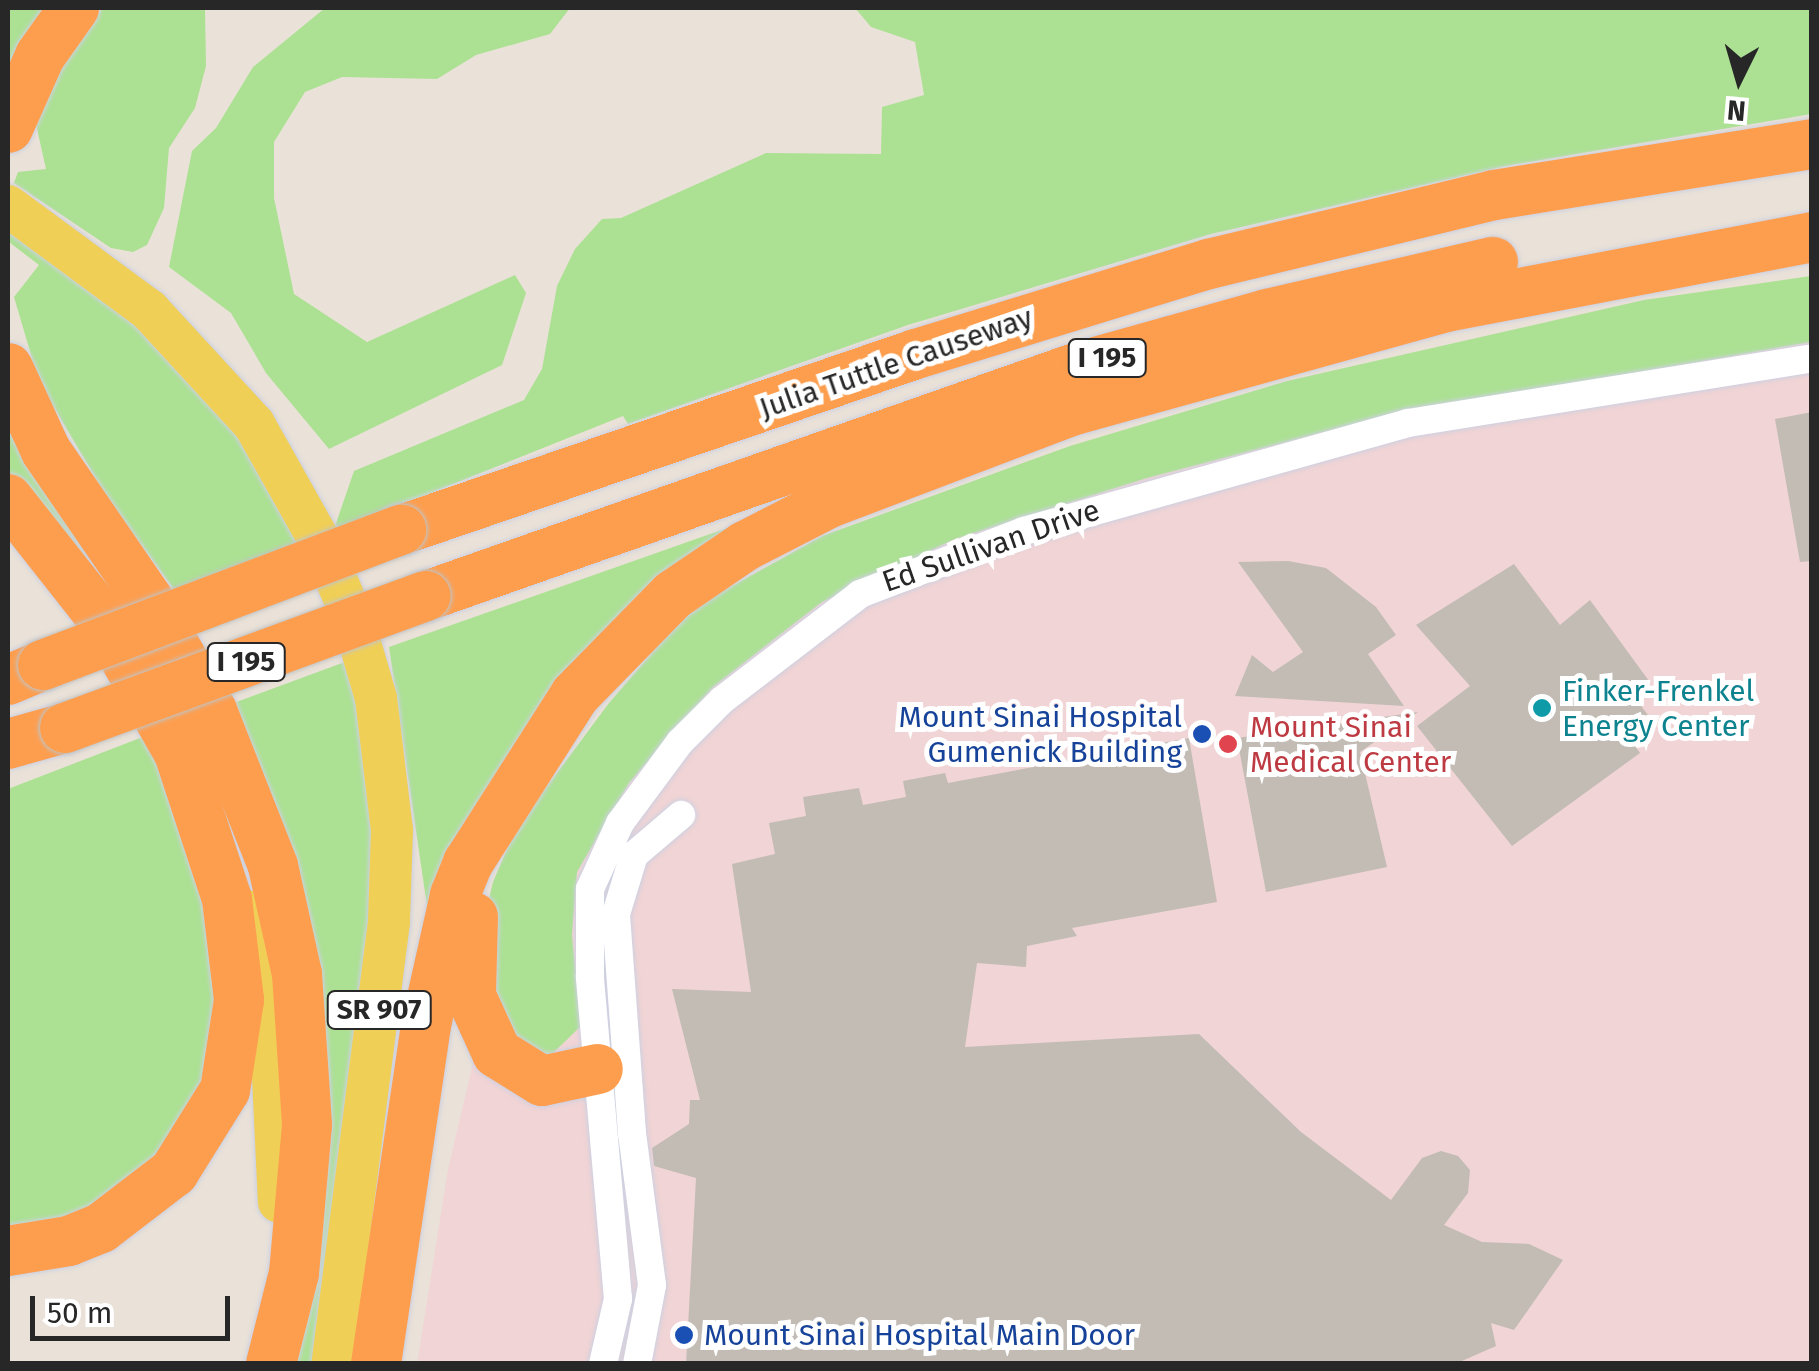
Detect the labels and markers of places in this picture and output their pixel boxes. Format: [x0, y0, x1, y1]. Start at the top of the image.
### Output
place label: Finker-Frenkel Energy Center [1562, 673, 1754, 744]
marker: Finker-Frenkel Energy Center [1531, 697, 1553, 719]
place label: Mount Sinai Hospital Gumenick Building [899, 699, 1182, 770]
place label: Mount Sinai Medical Center [1250, 709, 1451, 780]
marker: Mount Sinai Hospital Gumenick Building [1191, 723, 1213, 745]
marker: Mount Sinai Medical Center [1215, 731, 1241, 757]
place label: Mount Sinai Hospital Main Door [704, 1317, 1135, 1353]
marker: Mount Sinai Hospital Main Door [673, 1324, 695, 1346]

